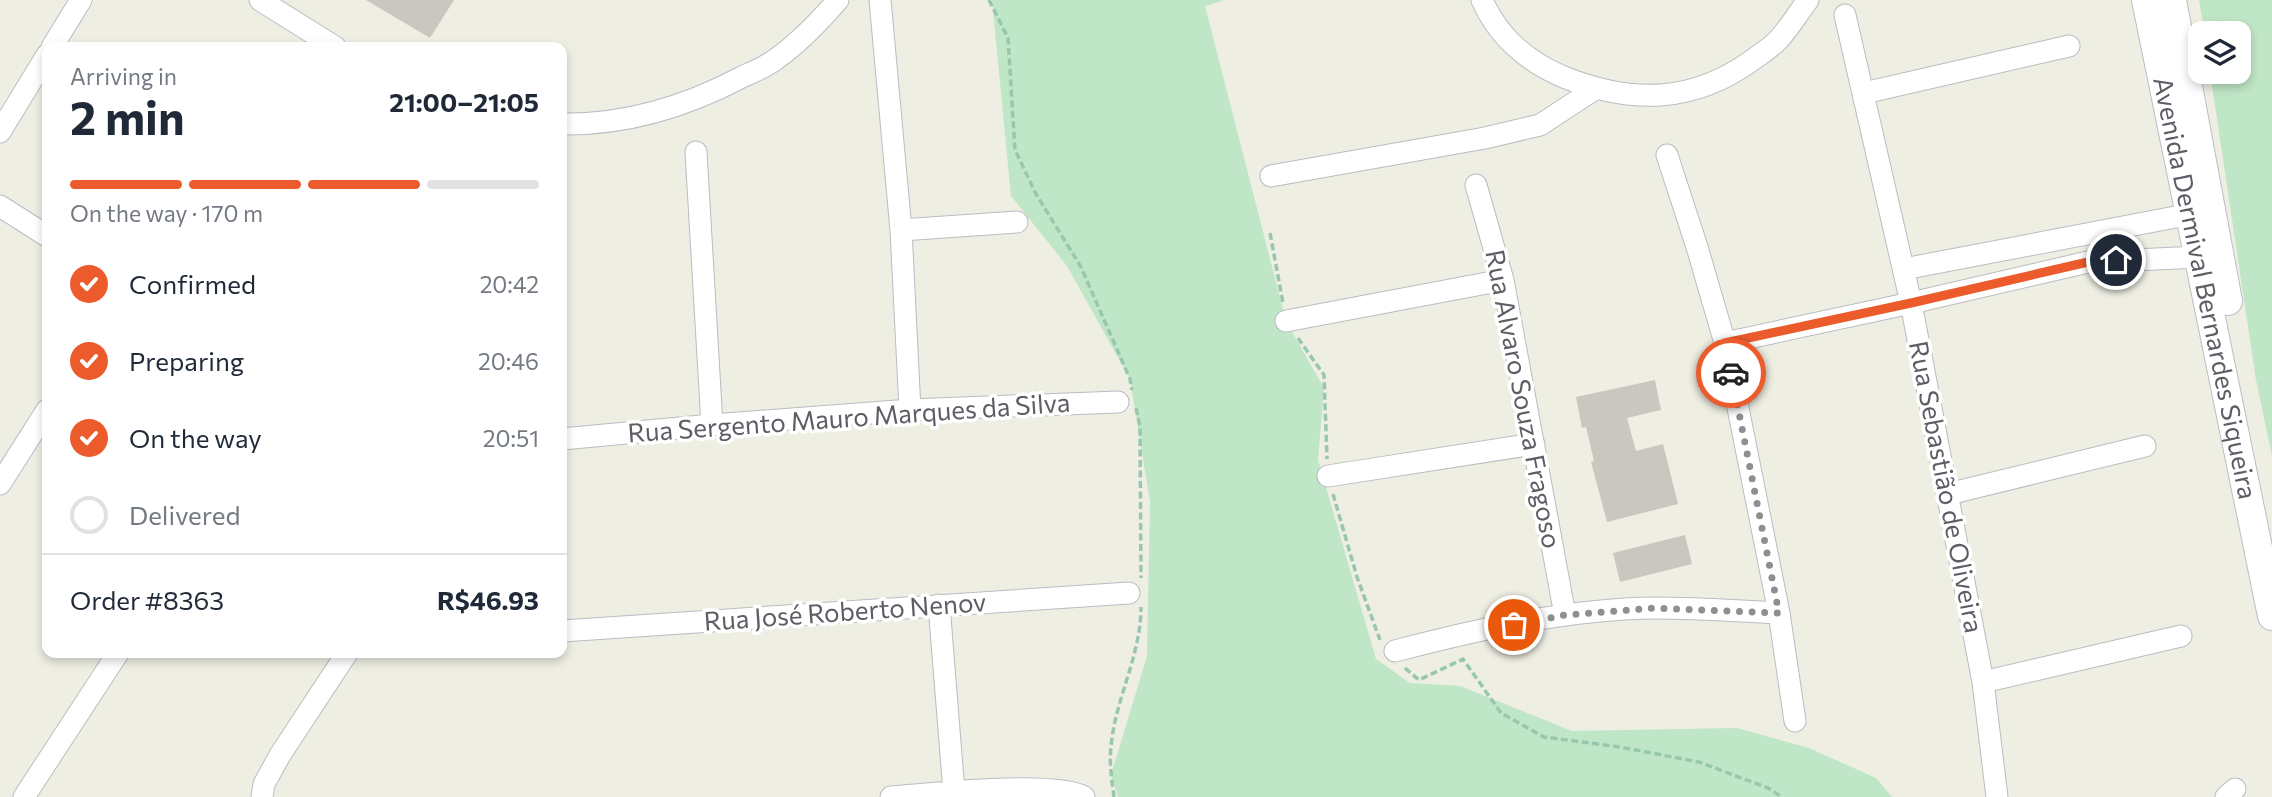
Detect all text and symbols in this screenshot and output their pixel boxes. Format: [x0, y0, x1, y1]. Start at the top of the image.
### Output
map controls [2188, 21, 2251, 84]
button: layers [2188, 21, 2251, 84]
text: Arriving in [70, 62, 177, 90]
street label: Avenida Dermival Bernardes Siqueira [2148, 74, 2265, 502]
text: 21:00–21:05 [389, 86, 539, 117]
text: 2 min [70, 88, 185, 144]
text: On the way · 170 m [70, 199, 263, 227]
pin [2086, 230, 2146, 290]
icon: home [2097, 241, 2135, 279]
street label: Rua Alvaro Souza Fragoso [1480, 247, 1569, 551]
icon: check [70, 265, 108, 303]
text: Confirmed [129, 268, 256, 299]
text: 20:42 [480, 270, 539, 298]
courier [1696, 338, 1766, 408]
street label: Rua Sebastião de Oliveira [1904, 338, 1991, 635]
icon: check [70, 342, 108, 380]
text: Preparing [129, 345, 244, 376]
text: 20:46 [478, 347, 539, 375]
icon: car [1712, 354, 1750, 392]
street label: Rua Sergento Mauro Marques da Silva [627, 386, 1071, 447]
icon: check [70, 419, 108, 457]
text: On the way [129, 422, 262, 453]
text: 20:51 [483, 424, 539, 452]
text: Delivered [129, 499, 240, 530]
text: Order #8363 [70, 584, 224, 615]
text: R$46.93 [437, 584, 539, 615]
street label: Rua José Roberto Nenov [703, 585, 987, 636]
pin [1484, 595, 1544, 655]
icon: bag [1495, 606, 1533, 644]

